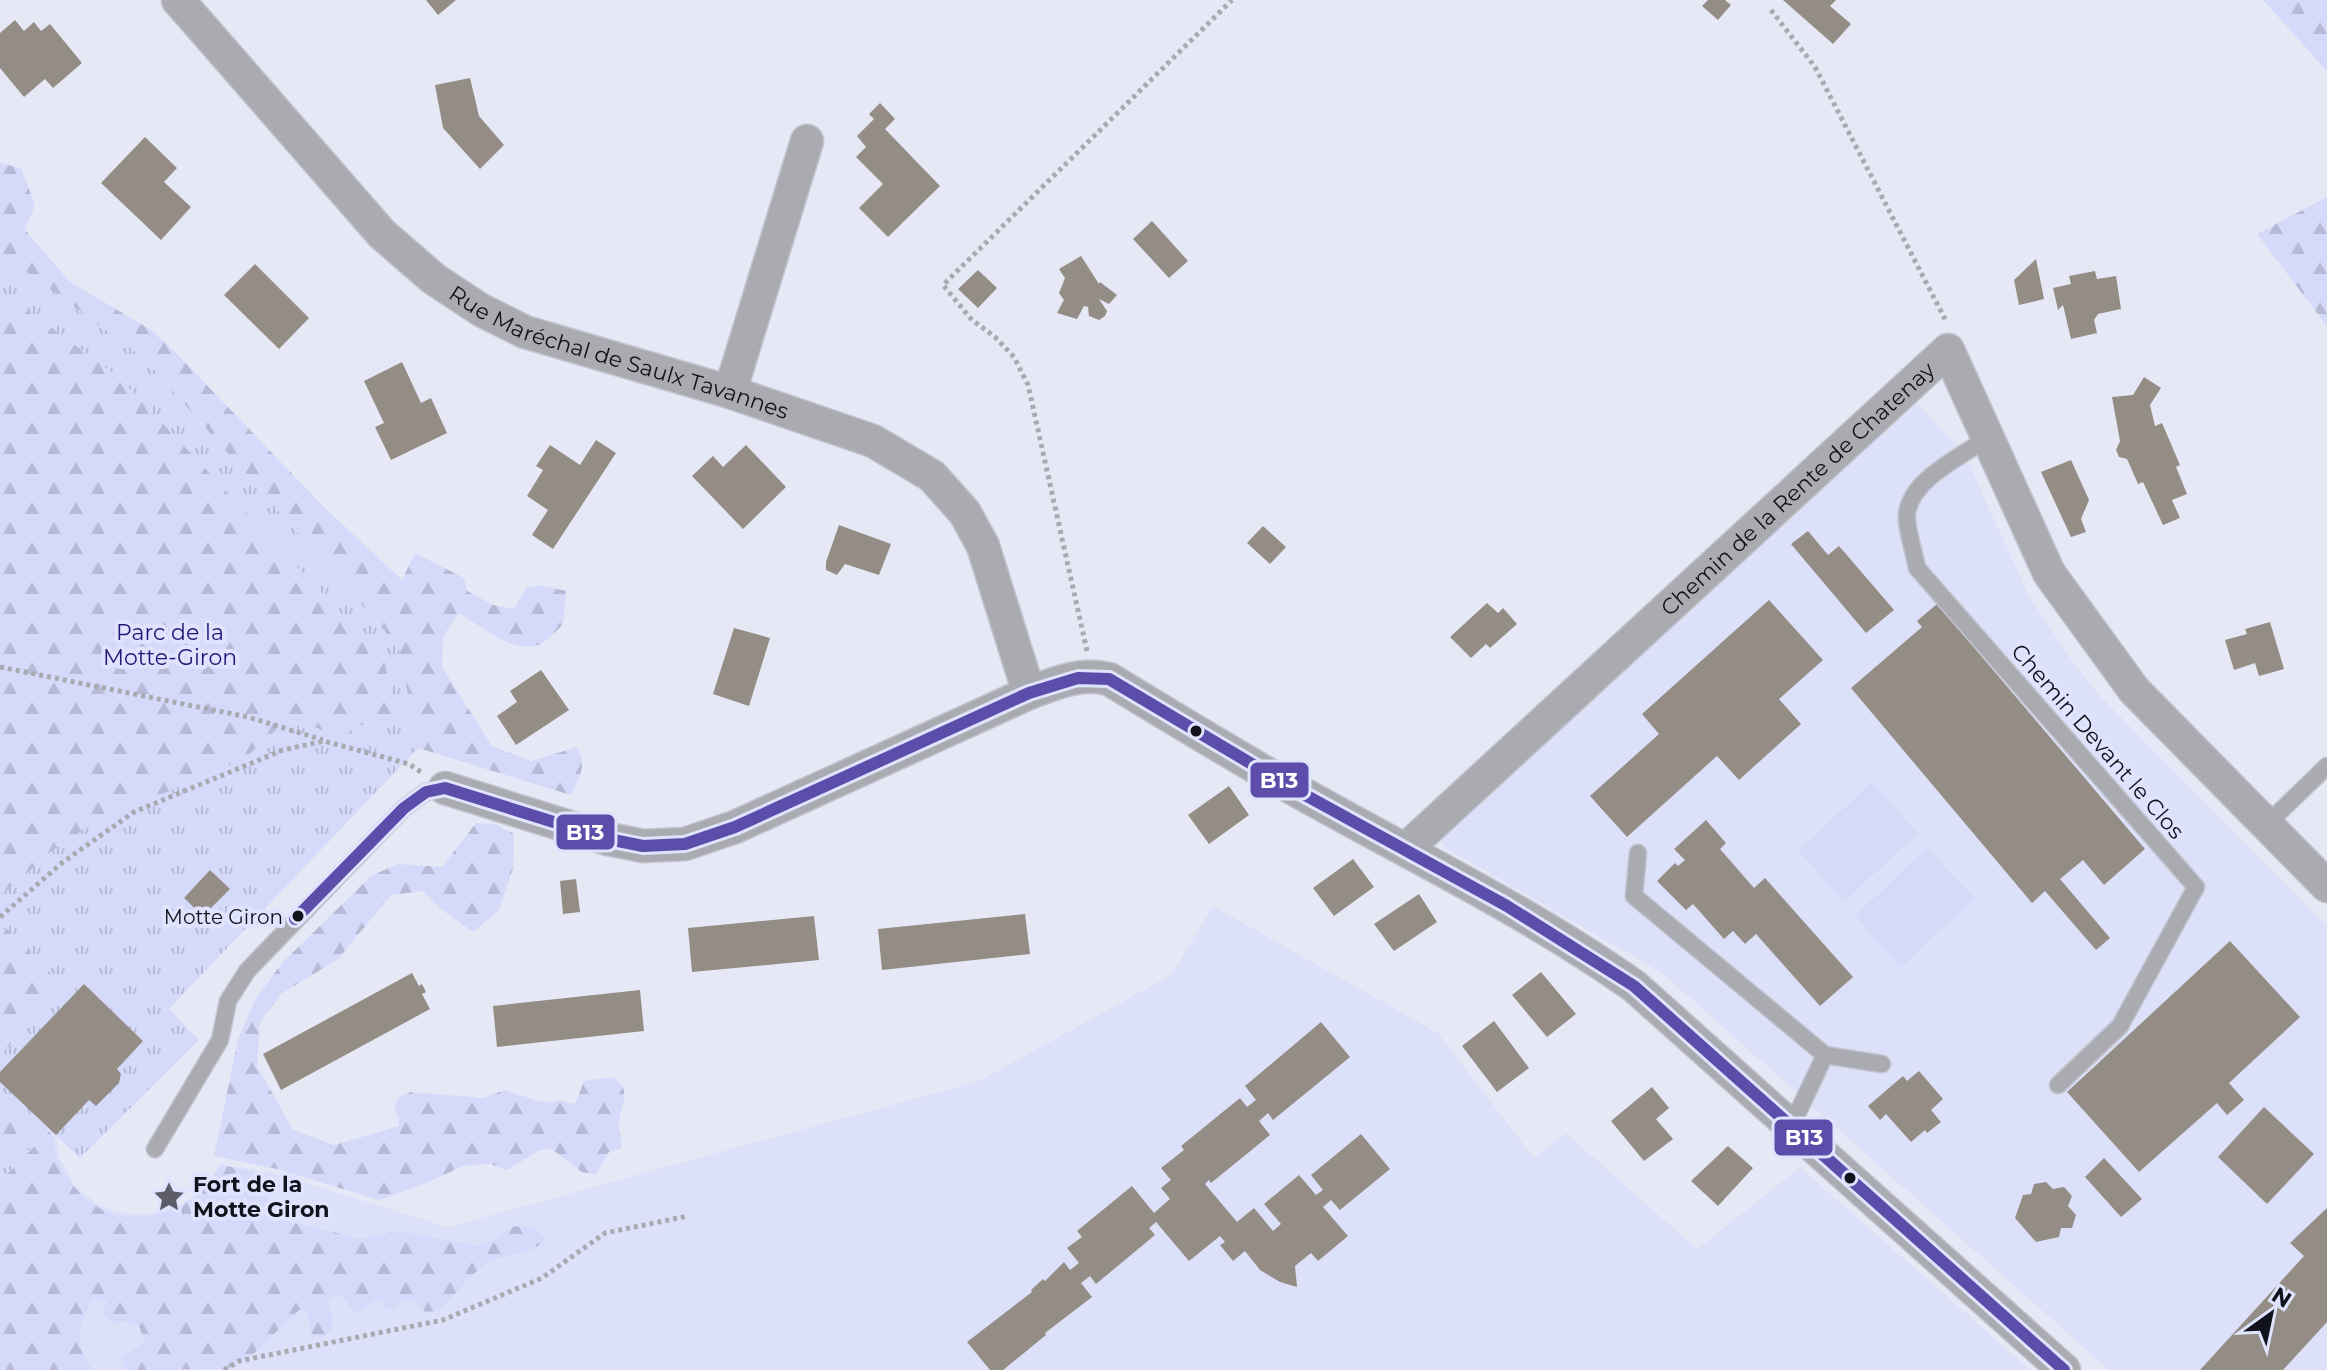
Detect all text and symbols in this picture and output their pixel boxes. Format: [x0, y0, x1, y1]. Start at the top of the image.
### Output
street label: Rue Maréchal de Saulx Tavannes [444, 280, 792, 425]
street label: Chemin de la Rente de Chatenay [1655, 356, 1940, 622]
park label: Parc de la Motte-Giron [103, 619, 237, 671]
street label: Chemin Devant le Clos [2005, 638, 2190, 845]
unlabelled marker [1188, 723, 1204, 739]
line badge: B13 [1249, 761, 1310, 799]
text: B13 [1260, 767, 1298, 794]
line badge: B13 [555, 813, 616, 851]
text: B13 [566, 819, 604, 846]
place label: Motte Giron [164, 905, 283, 929]
marker: Motte Giron [290, 908, 306, 924]
line badge: B13 [1773, 1118, 1834, 1157]
text: B13 [1785, 1124, 1823, 1151]
unlabelled marker [1842, 1170, 1858, 1186]
place label: Fort de la Motte Giron [193, 1171, 330, 1223]
place icon: Fort de la Motte Giron [152, 1180, 186, 1214]
north arrow [2231, 1274, 2311, 1354]
text: N [2267, 1281, 2296, 1314]

